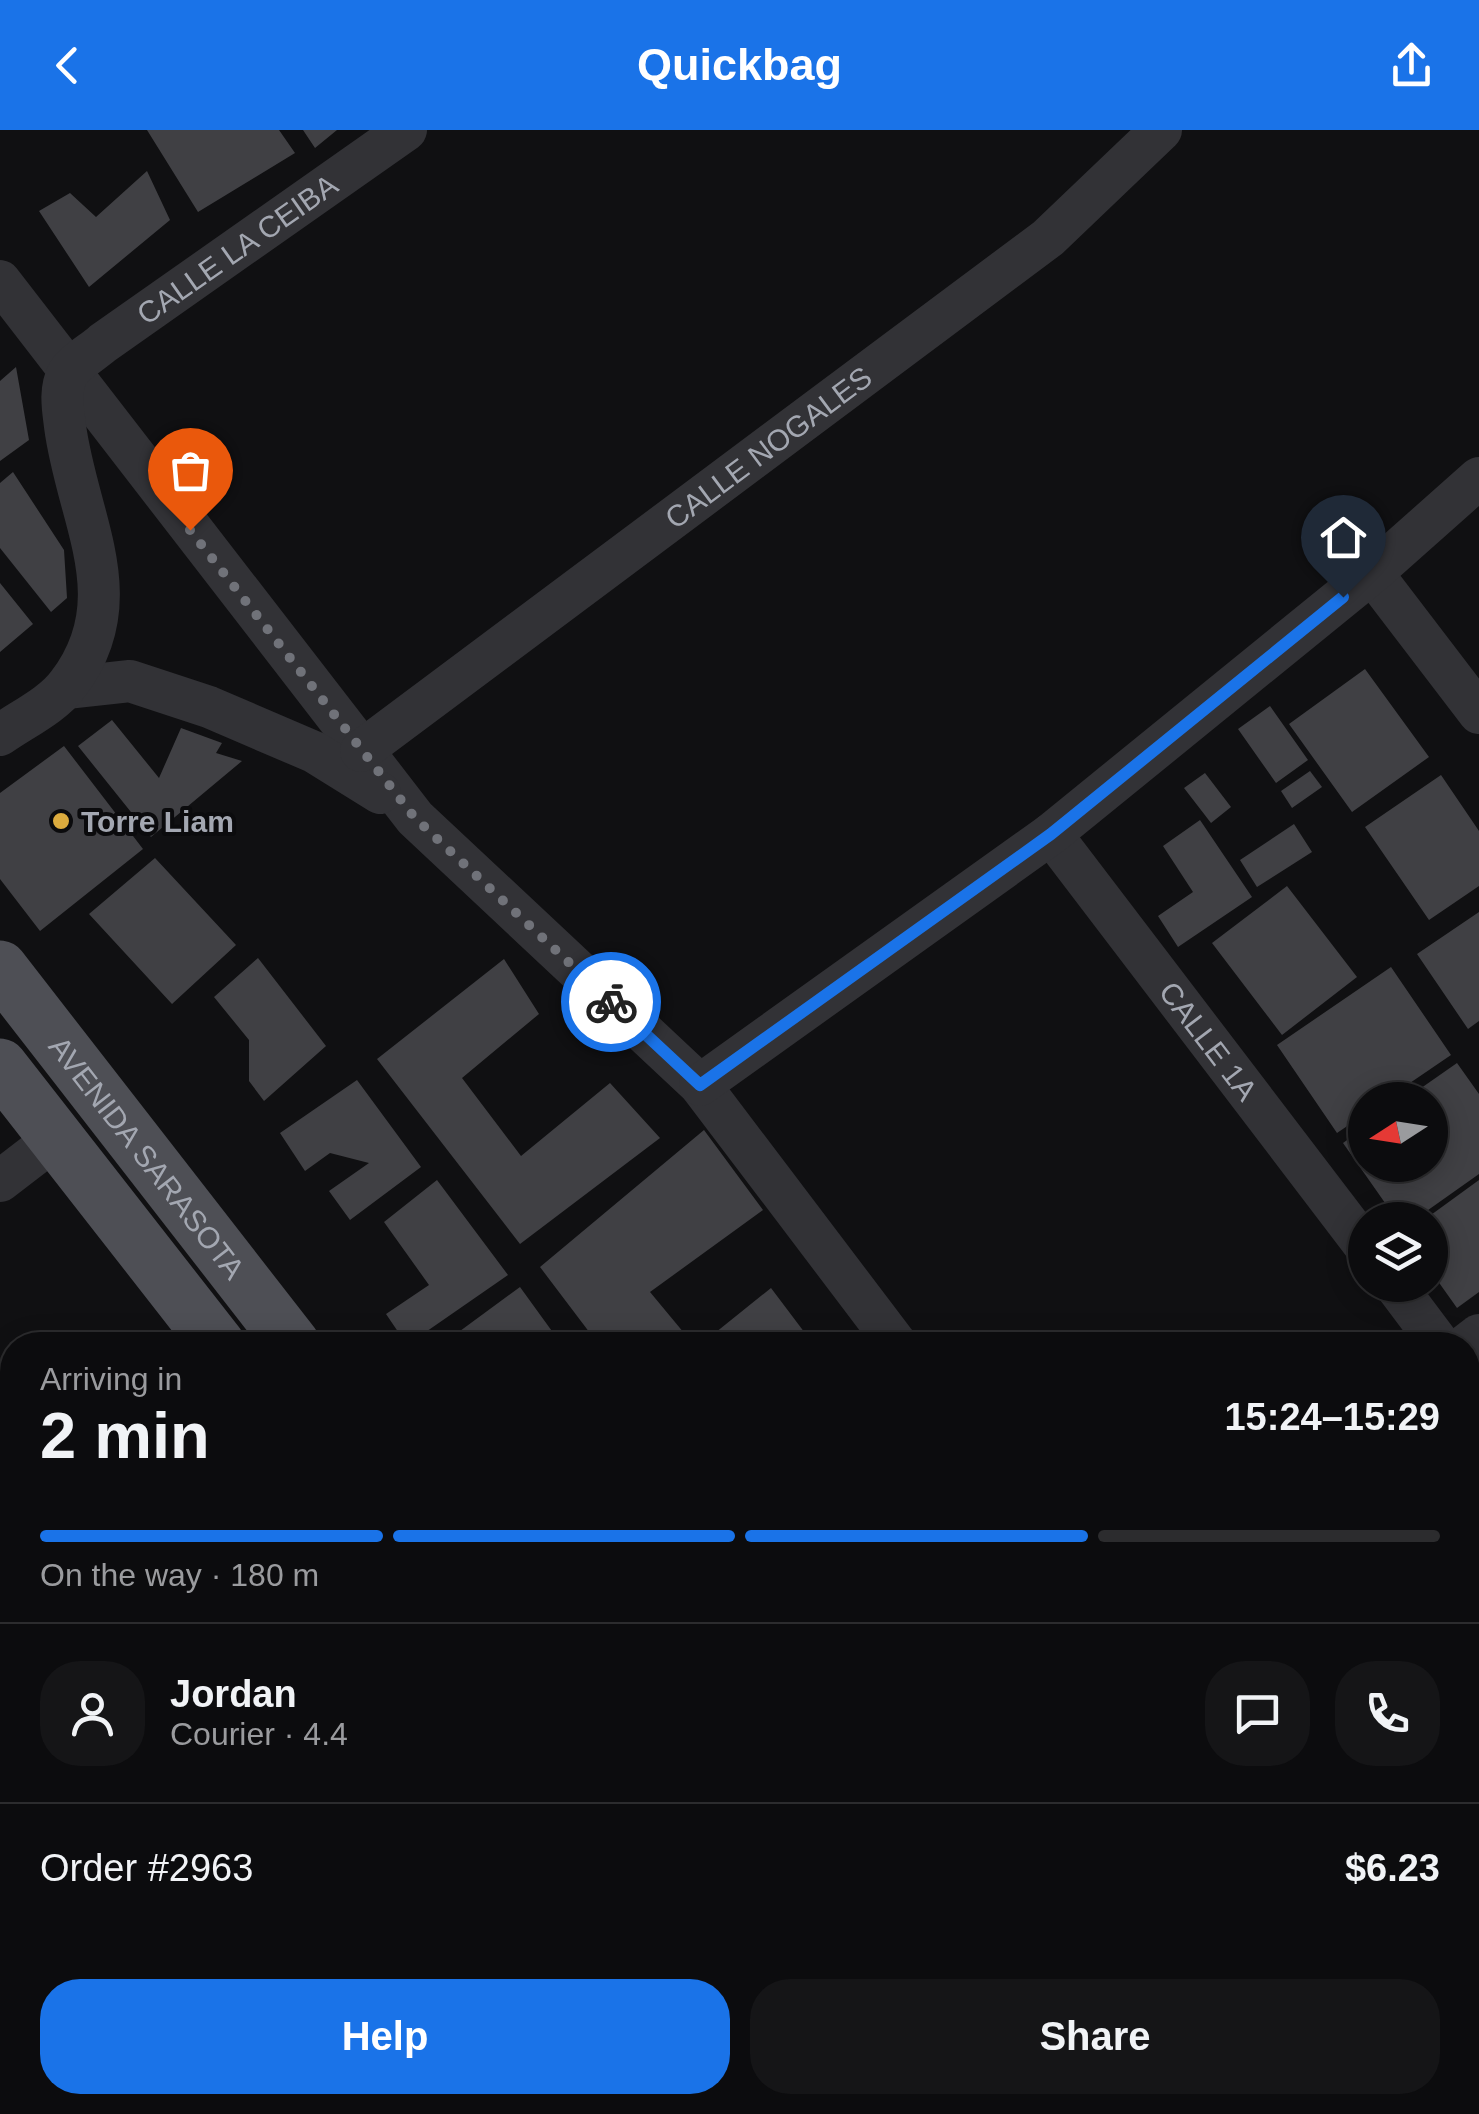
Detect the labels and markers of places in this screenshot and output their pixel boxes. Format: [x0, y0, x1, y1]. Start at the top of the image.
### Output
pin [148, 428, 233, 531]
pin [1301, 495, 1386, 598]
place label: Torre Liam [81, 805, 234, 838]
marker: Torre Liam [50, 810, 72, 832]

